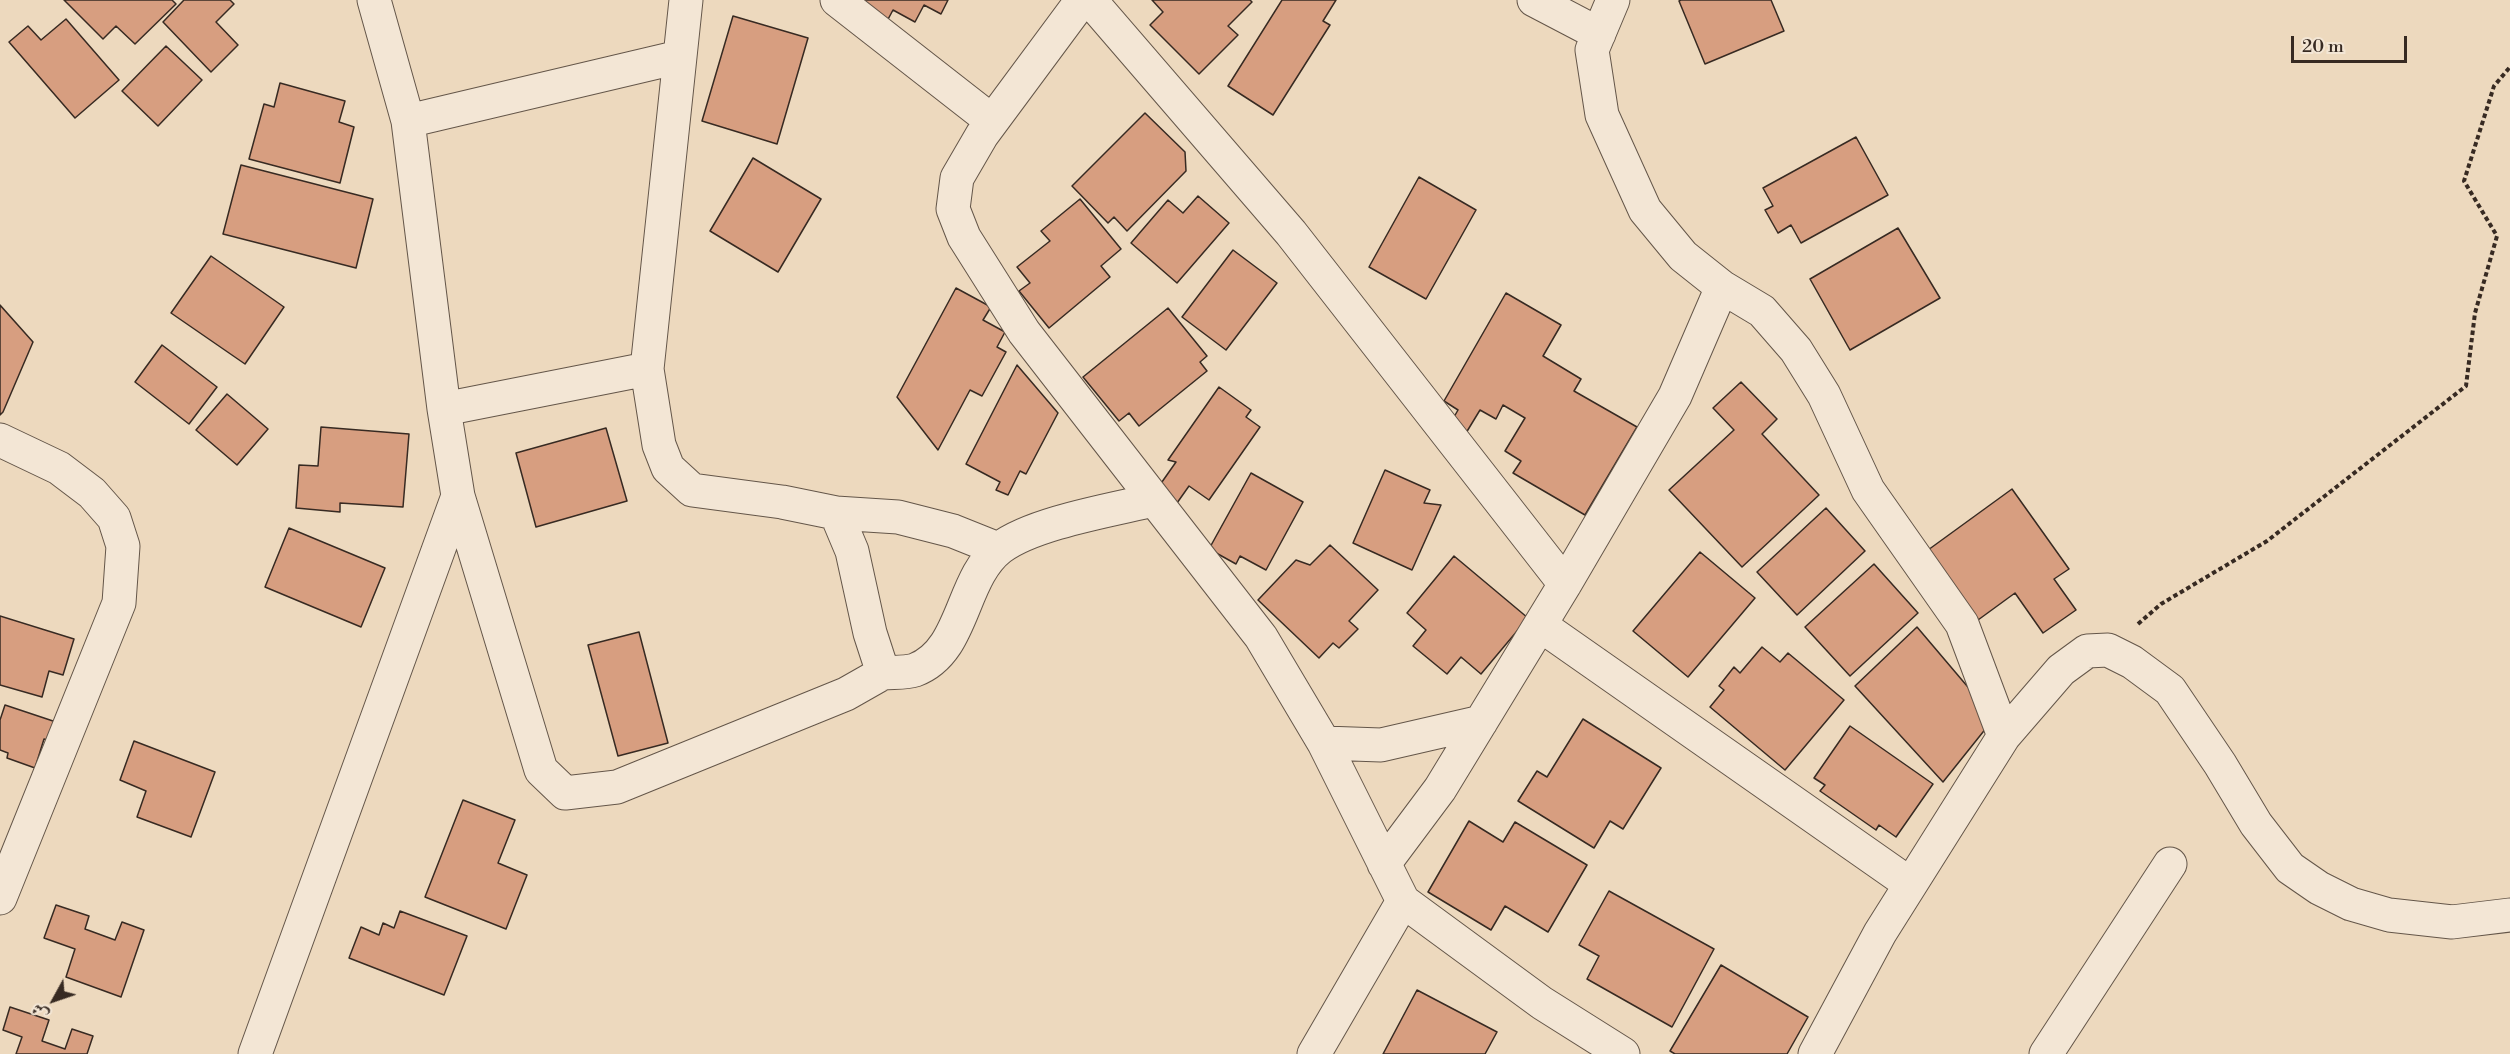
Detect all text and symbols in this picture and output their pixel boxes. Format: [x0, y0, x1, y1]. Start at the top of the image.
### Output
scale bar [2294, 24, 2410, 62]
text: 20 m [2302, 35, 2344, 58]
north arrow [24, 970, 84, 1030]
text: ش [27, 999, 53, 1024]

